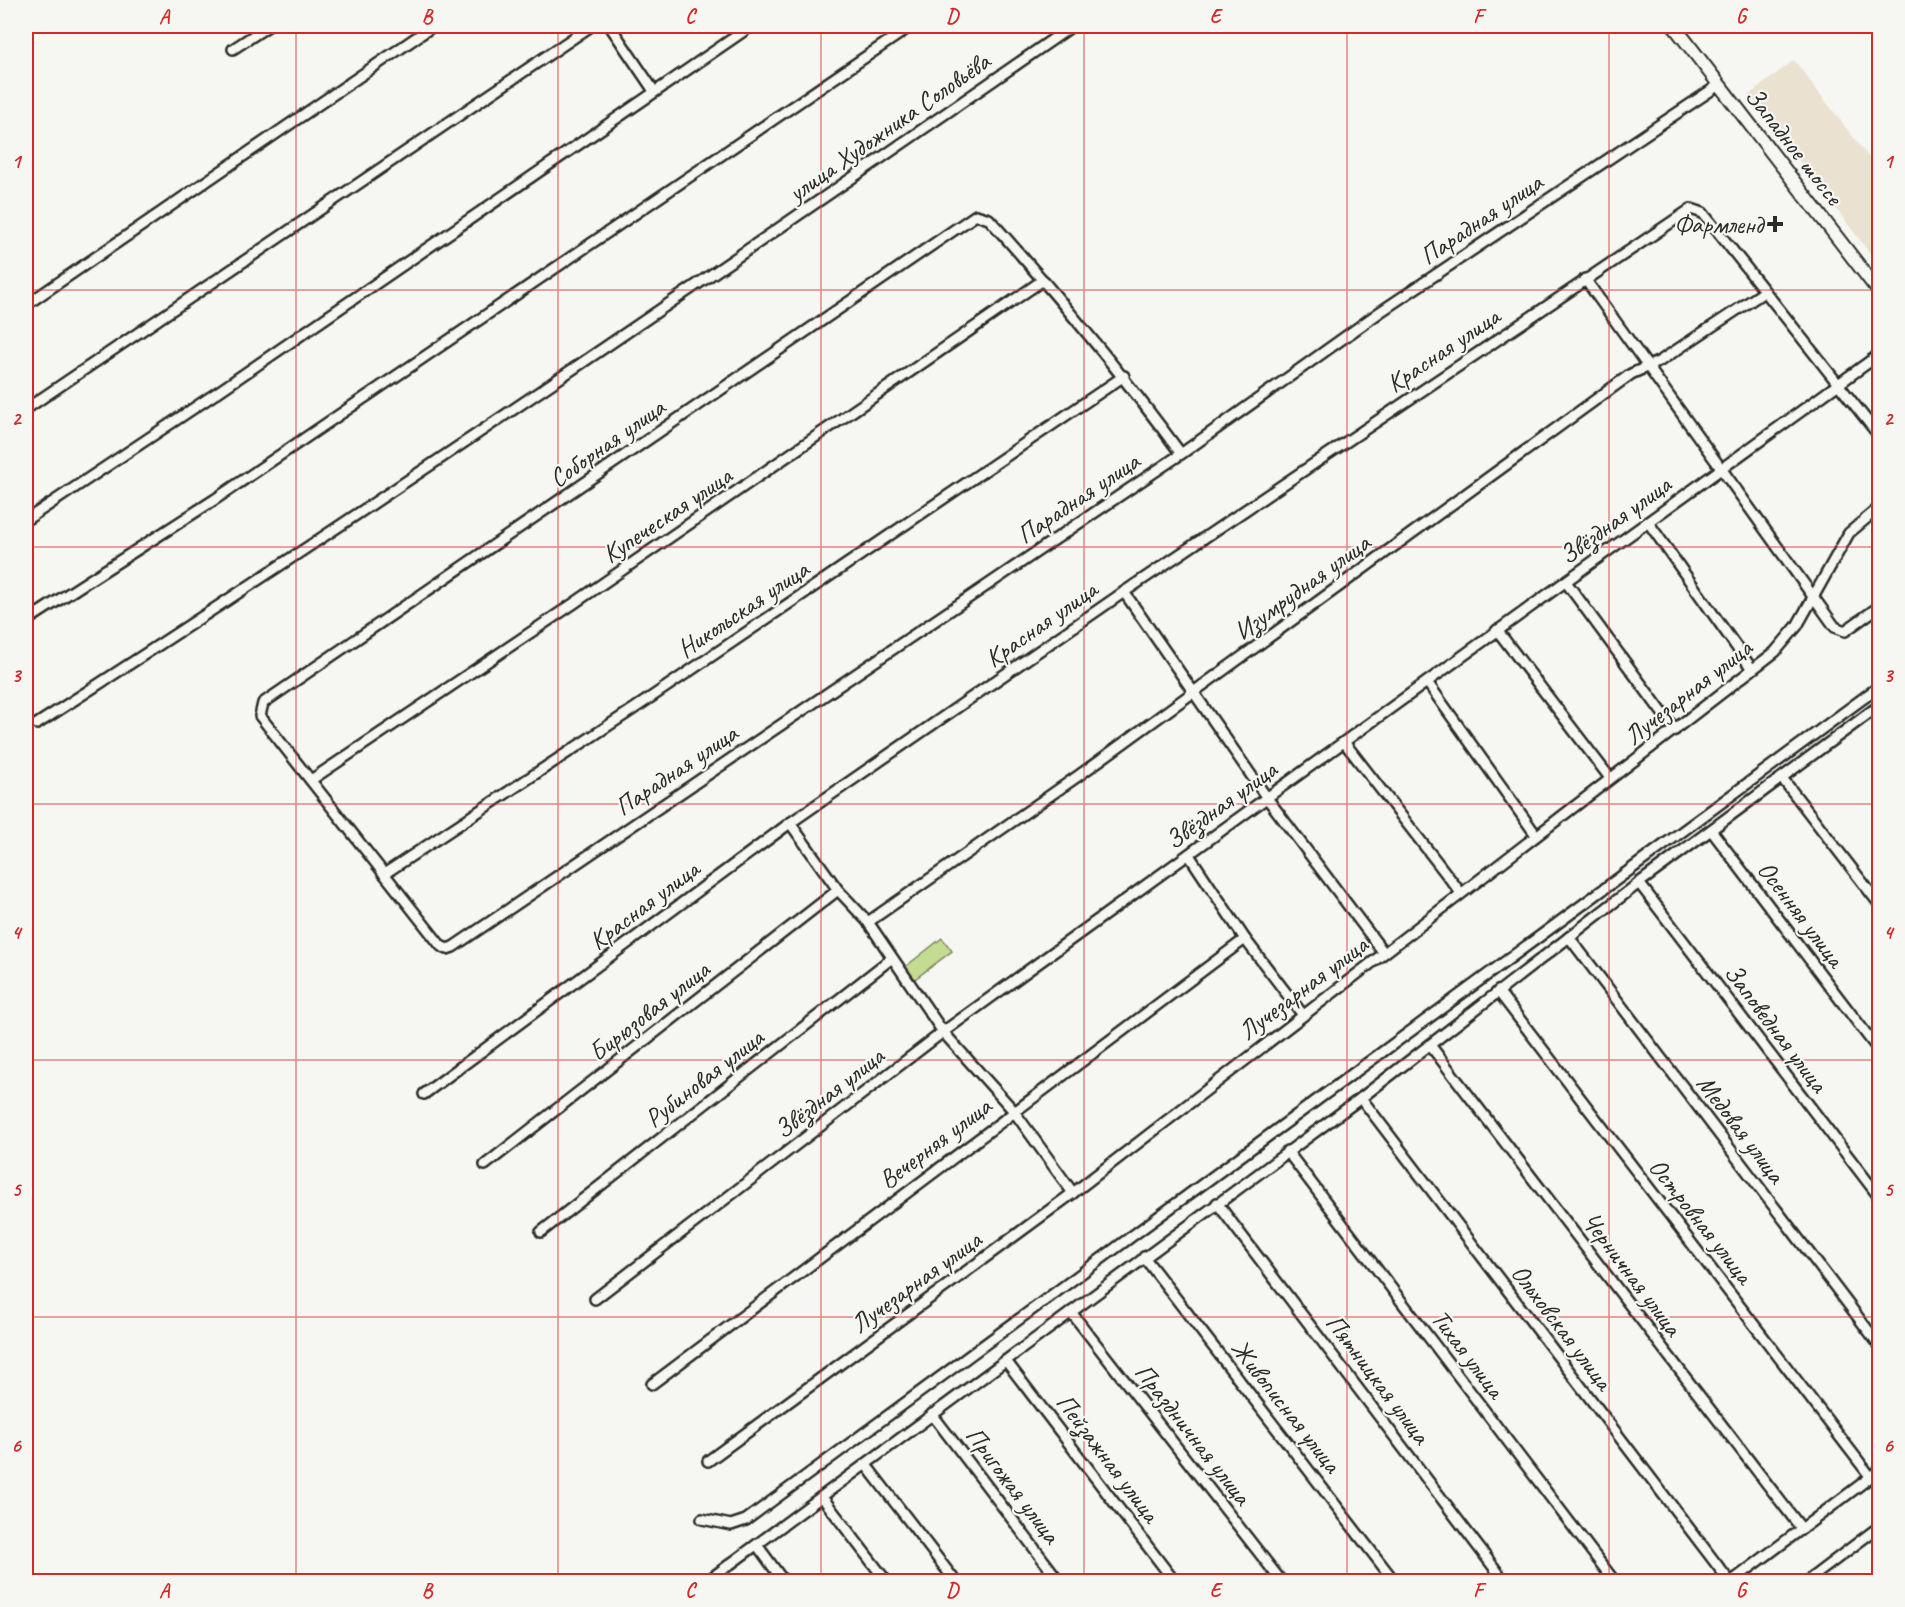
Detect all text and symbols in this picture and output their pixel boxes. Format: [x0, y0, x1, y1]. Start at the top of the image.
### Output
text: A [159, 4, 171, 29]
text: B [422, 4, 434, 29]
text: C [685, 4, 697, 29]
text: D [946, 4, 960, 29]
text: E [1210, 4, 1224, 29]
text: F [1473, 4, 1487, 29]
text: G [1736, 4, 1749, 29]
street label: улица Художника Соловьёва [780, 44, 998, 210]
street label: Западное шоссе [1738, 80, 1851, 213]
text: 1 [12, 149, 23, 174]
text: 1 [1884, 149, 1895, 174]
street label: Парадная улица [1413, 165, 1550, 272]
place label: Фармленд [1674, 208, 1766, 241]
marker: Фармленд [1768, 217, 1782, 231]
street label: Красная улица [1380, 299, 1508, 400]
street label: Соборная улица [543, 390, 673, 495]
text: 2 [12, 406, 23, 431]
text: 2 [1884, 406, 1895, 431]
street label: Парадная улица [1010, 444, 1147, 551]
street label: Купеческая улица [596, 459, 739, 570]
street label: Звёздная улица [1553, 467, 1679, 572]
street label: Изумрудная улица [1227, 525, 1379, 648]
street label: Никольская улица [671, 552, 817, 665]
street label: Красная улица [978, 572, 1106, 675]
street label: Лучезарная улица [1617, 631, 1760, 752]
text: 3 [12, 663, 23, 688]
text: 3 [1884, 663, 1895, 688]
street label: Парадная улица [608, 716, 745, 823]
street label: Звёздная улица [1159, 752, 1285, 857]
street label: Красная улица [582, 851, 708, 957]
street label: Осенняя улица [1750, 854, 1853, 976]
text: 4 [12, 920, 24, 945]
text: 4 [1884, 920, 1896, 945]
street label: Лучезарная улица [1232, 928, 1376, 1047]
street label: Бирюзовая улица [582, 952, 717, 1069]
street label: Заповедная улица [1717, 957, 1836, 1100]
street label: Рубиновая улица [638, 1020, 771, 1135]
street label: Звёздная улица [767, 1039, 892, 1147]
street label: Медовая улица [1689, 1068, 1794, 1191]
street label: Вечерняя улица [872, 1089, 999, 1196]
street label: Островная улица [1642, 1151, 1762, 1292]
text: 5 [12, 1177, 23, 1202]
text: 5 [1884, 1177, 1895, 1202]
street label: Черничная улица [1575, 1205, 1690, 1344]
street label: Лучезарная улица [844, 1223, 989, 1341]
street label: Ольховская улица [1504, 1257, 1621, 1398]
street label: Тихая улица [1424, 1303, 1513, 1407]
street label: Пятницкая улица [1318, 1307, 1439, 1452]
street label: Живописная улица [1224, 1333, 1349, 1481]
street label: Праздничная улица [1127, 1356, 1260, 1513]
street label: Пейзажная улица [1048, 1387, 1169, 1532]
street label: Пригожая улица [958, 1420, 1069, 1551]
text: 6 [11, 1433, 22, 1458]
text: 6 [1883, 1433, 1894, 1458]
text: A [159, 1578, 171, 1603]
text: B [422, 1578, 434, 1603]
text: C [685, 1578, 697, 1603]
text: D [946, 1578, 960, 1603]
text: E [1210, 1578, 1224, 1603]
text: F [1473, 1578, 1487, 1603]
text: G [1736, 1578, 1749, 1603]

